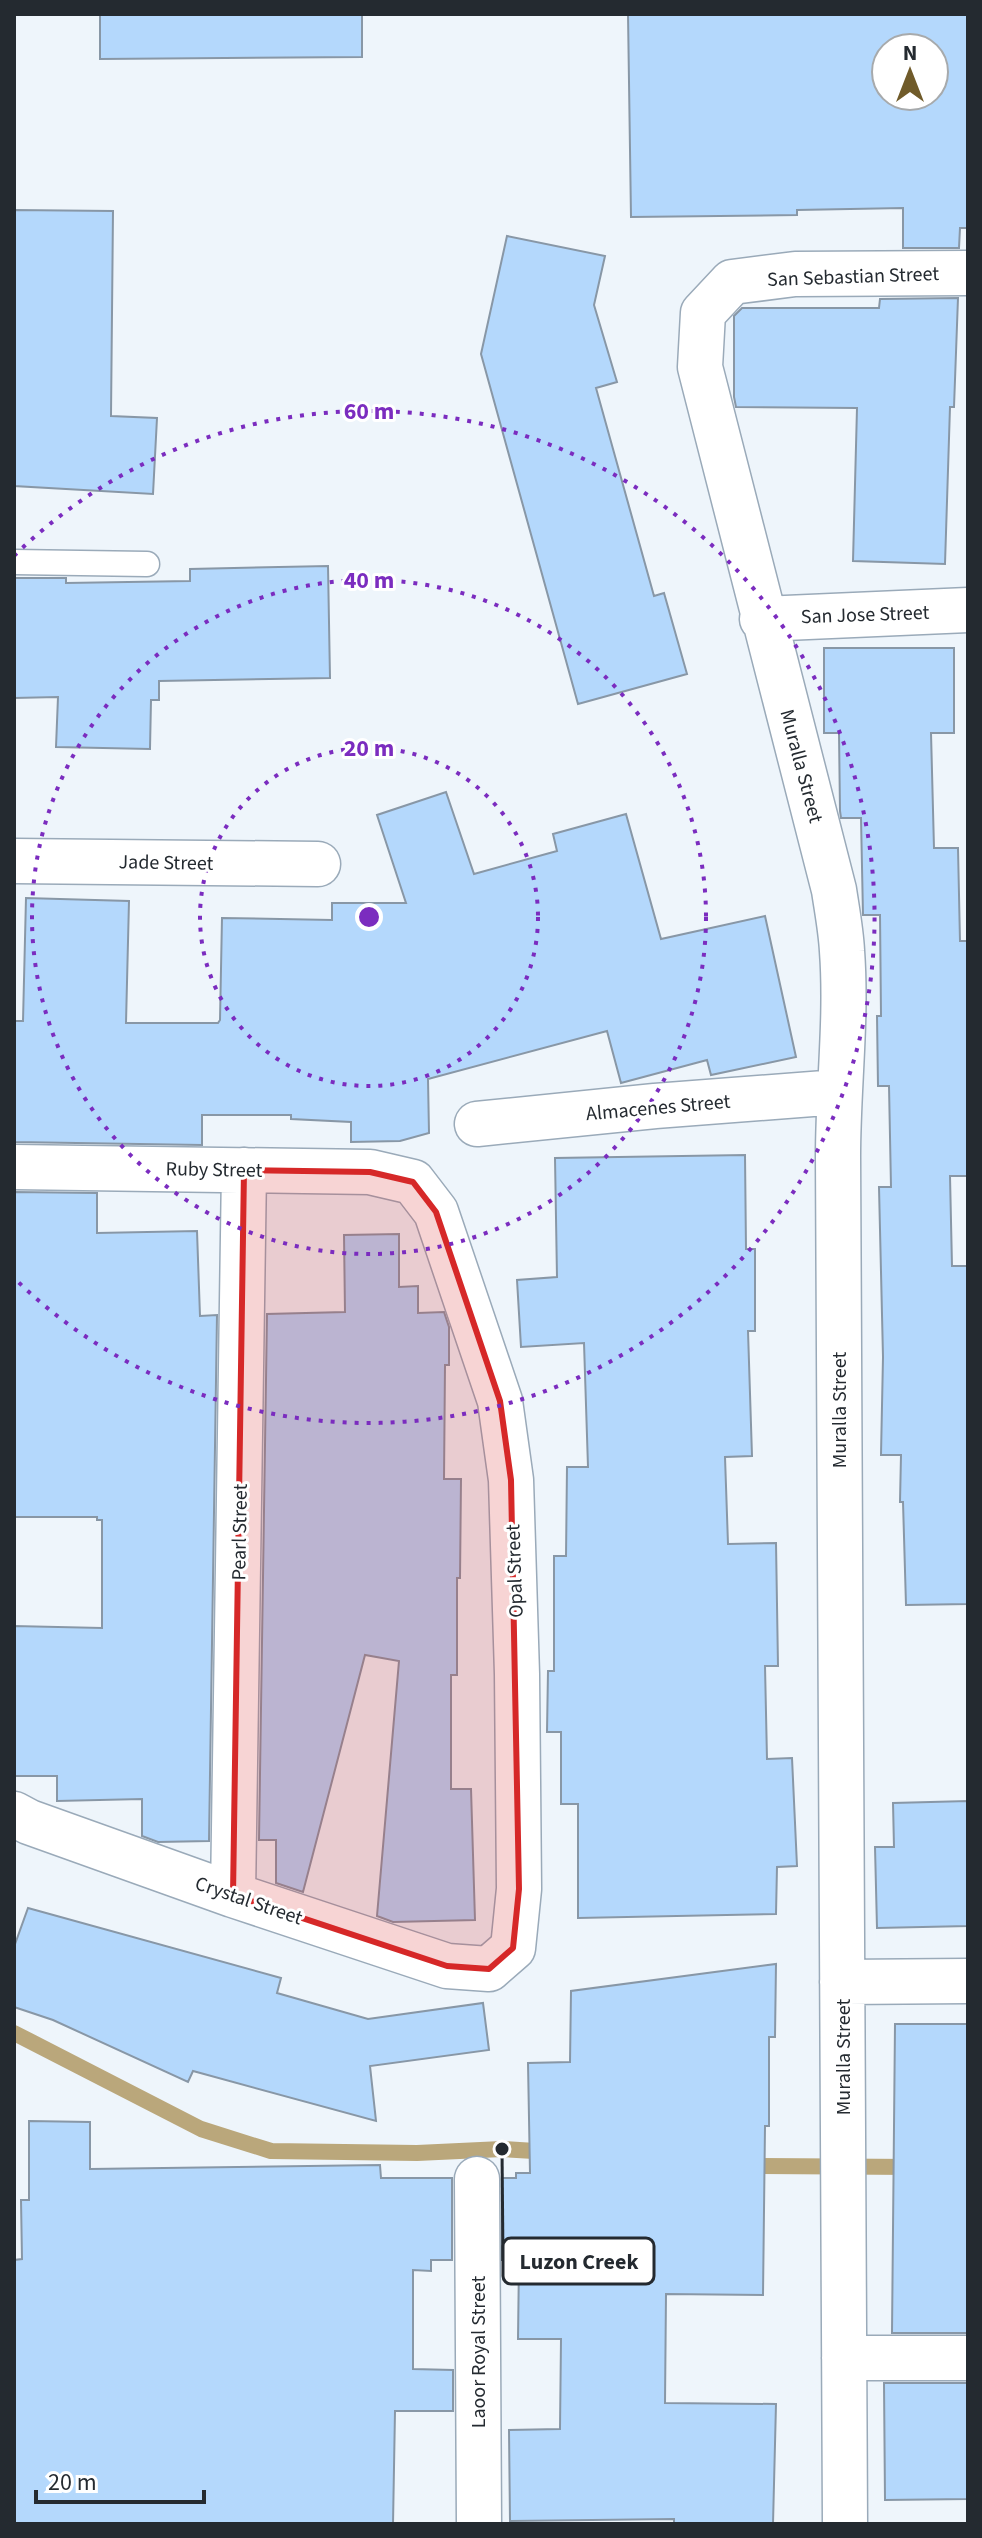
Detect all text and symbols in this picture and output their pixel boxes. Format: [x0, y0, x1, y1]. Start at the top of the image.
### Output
north arrow [870, 32, 950, 112]
text: N [903, 37, 917, 69]
street label: San Sebastian Street [767, 260, 940, 294]
text: 60 m [344, 394, 394, 429]
text: 40 m [344, 563, 394, 598]
street label: San Jose Street [800, 599, 930, 631]
street label: Muralla Street [772, 706, 830, 826]
text: 20 m [344, 731, 394, 766]
street label: Jade Street [118, 848, 214, 878]
centre of rings [355, 903, 383, 931]
street label: Almacenes Street [585, 1088, 732, 1128]
street label: Ruby Street [165, 1155, 263, 1185]
street label: Muralla Street [826, 1352, 854, 1468]
street label: Pearl Street [225, 1483, 255, 1581]
street label: Opal Street [499, 1524, 531, 1618]
street label: Crystal Street [191, 1870, 306, 1932]
street label: Muralla Street [830, 1999, 858, 2115]
callout: Luzon Creek [503, 2238, 654, 2284]
text: Luzon Creek [520, 2246, 638, 2278]
street label: Laoor Royal Street [465, 2275, 493, 2428]
scale bar [36, 2454, 204, 2504]
text: 20 m [48, 2465, 97, 2500]

